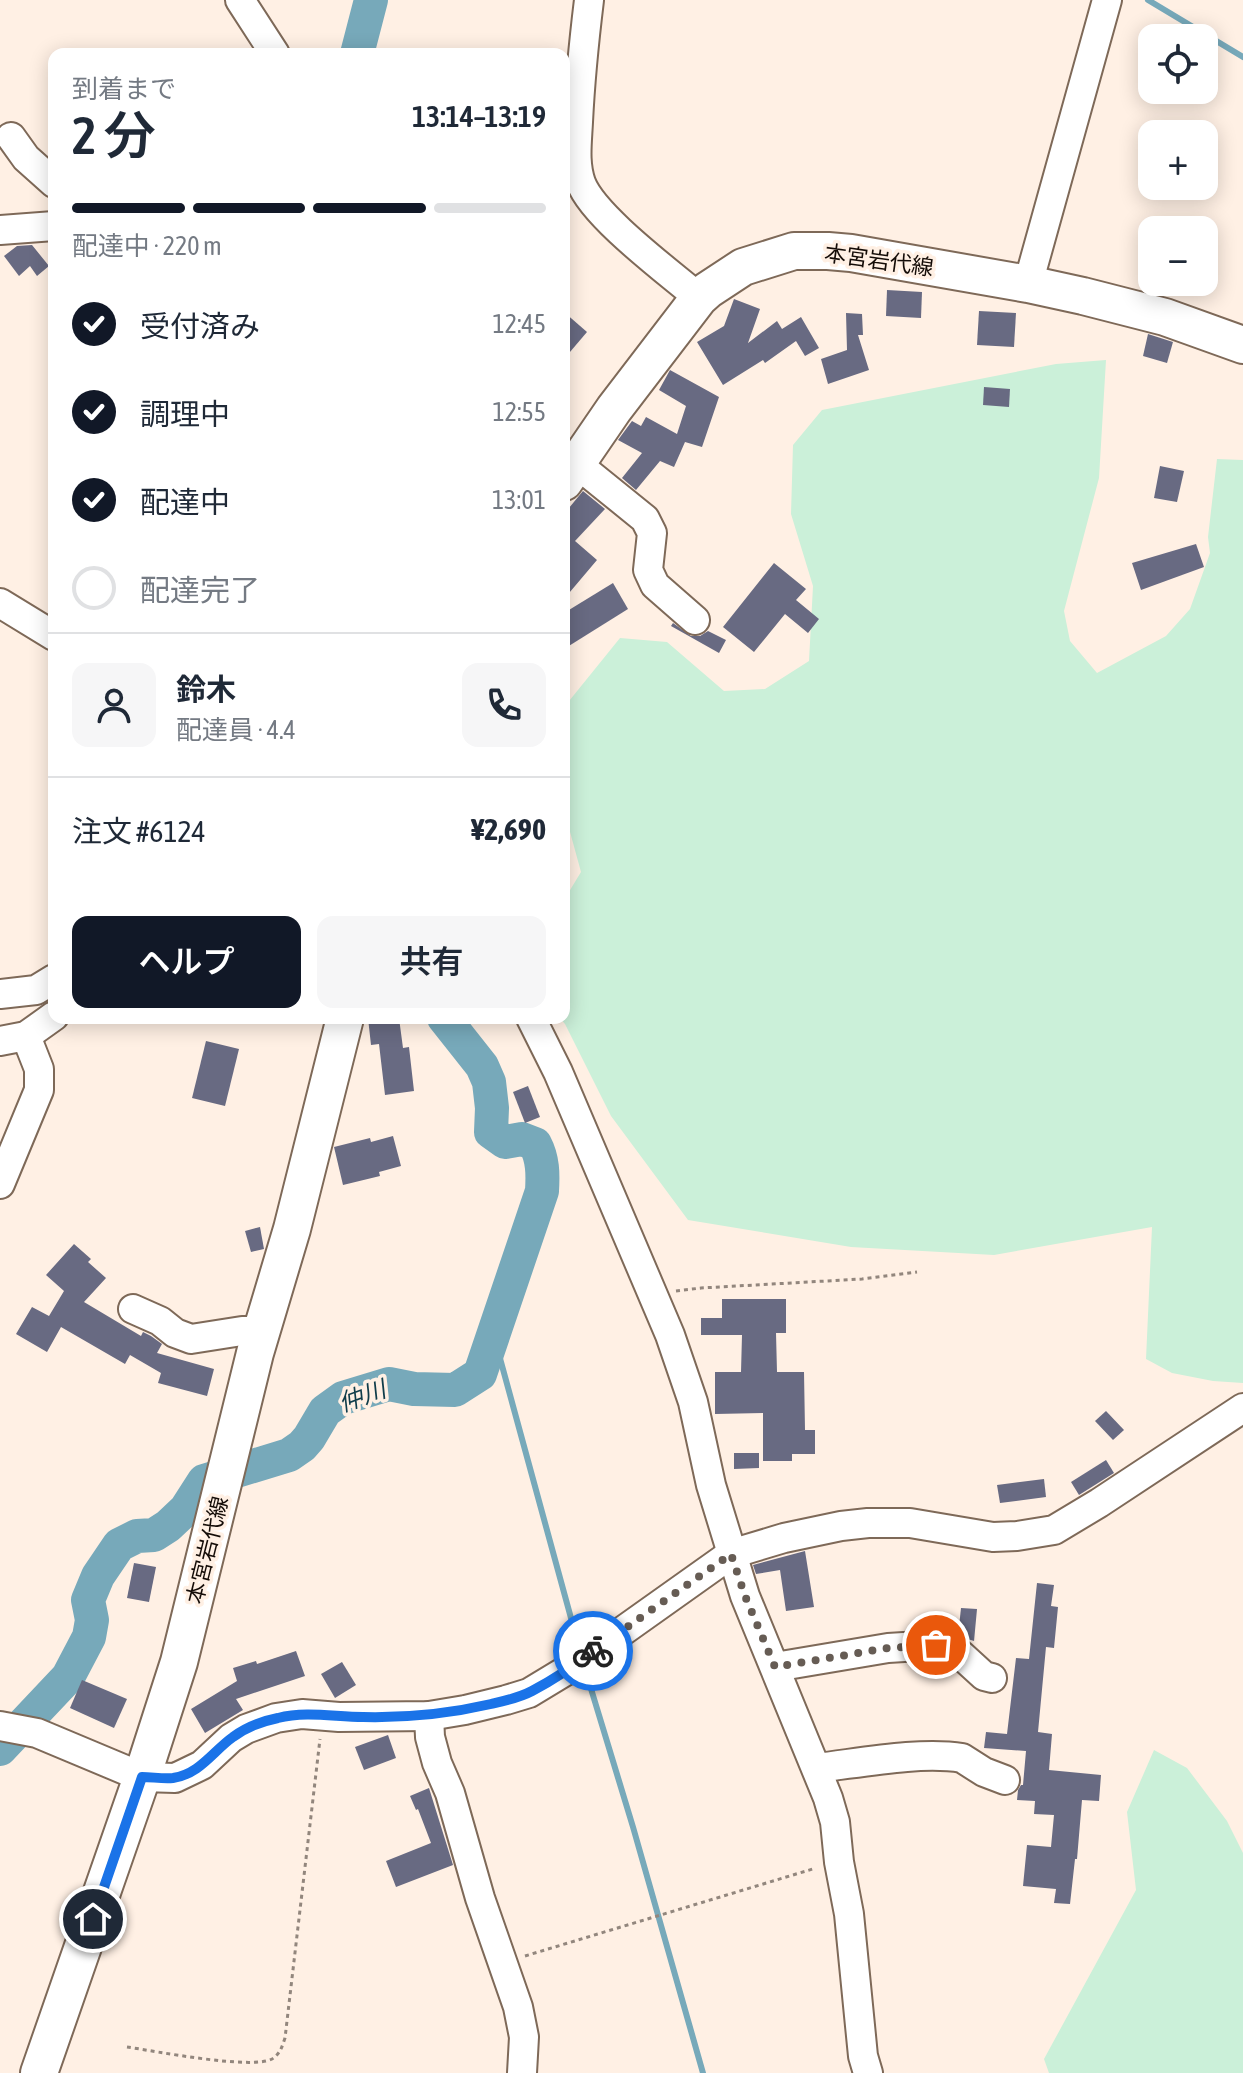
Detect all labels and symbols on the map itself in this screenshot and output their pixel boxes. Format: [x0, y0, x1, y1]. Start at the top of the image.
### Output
street label: 本宮岩代線 [823, 239, 935, 281]
water label: 仲川 [335, 1374, 392, 1417]
street label: 本宮岩代線 [181, 1493, 233, 1607]
courier [553, 1611, 633, 1691]
pin [902, 1611, 970, 1679]
pin [59, 1885, 127, 1953]

